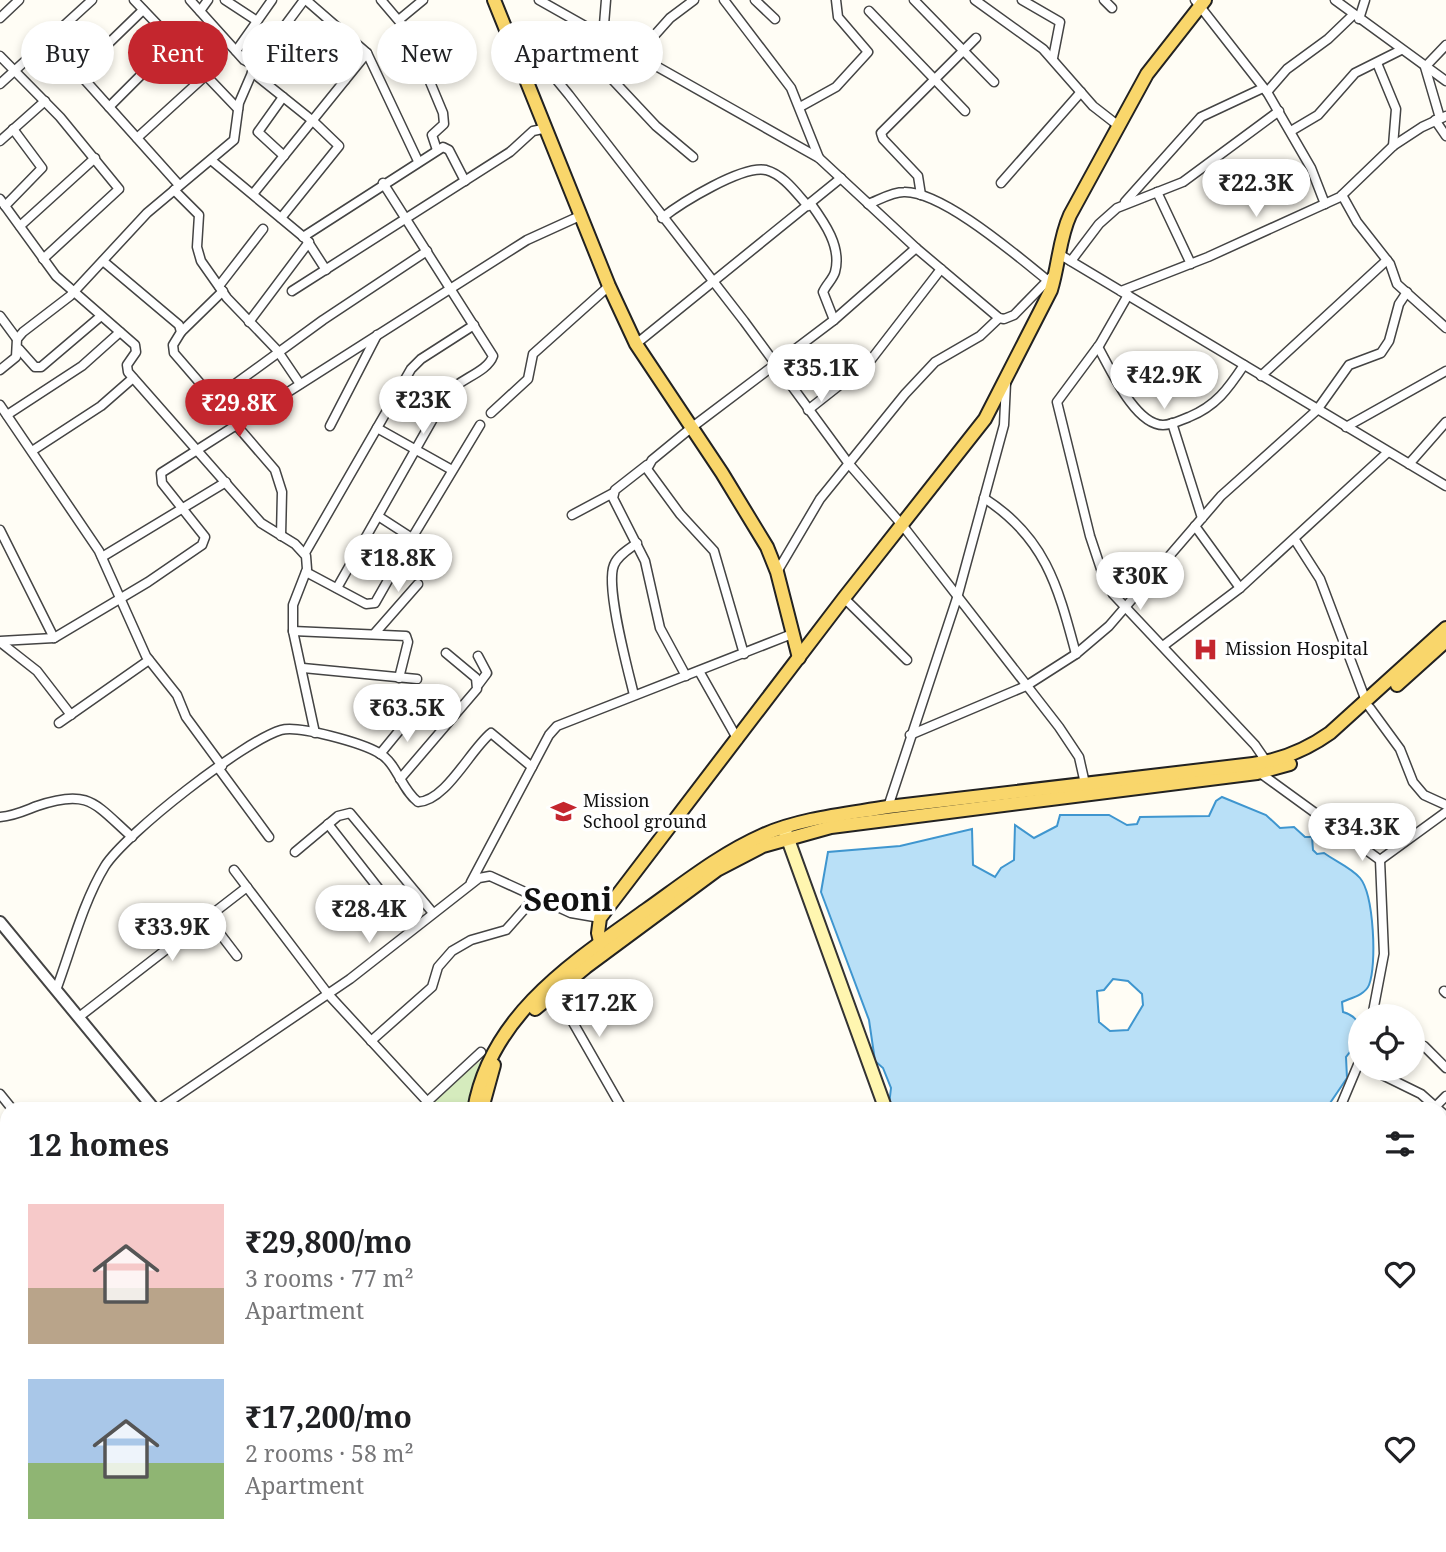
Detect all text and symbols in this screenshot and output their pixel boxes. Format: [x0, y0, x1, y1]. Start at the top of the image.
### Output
chip: Buy [21, 21, 114, 84]
chip: Rent [128, 21, 228, 84]
chip: Filters [242, 21, 363, 84]
chip: New [377, 21, 477, 84]
chip: Apartment [491, 21, 663, 84]
pin: ₹22.3K [1199, 160, 1313, 219]
text: ₹22.3K [1218, 166, 1294, 198]
pin: ₹35.1K [764, 344, 878, 404]
text: ₹35.1K [783, 351, 859, 383]
pin: ₹42.9K [1107, 352, 1221, 411]
text: ₹42.9K [1126, 358, 1202, 390]
pin: ₹23K [382, 376, 464, 436]
pin: ₹29.8K [182, 380, 296, 439]
text: ₹23K [395, 383, 451, 415]
text: ₹29.8K [201, 386, 277, 418]
pin: ₹18.8K [341, 534, 455, 594]
text: ₹18.8K [360, 541, 436, 573]
pin: ₹30K [1099, 552, 1181, 612]
text: ₹30K [1112, 559, 1168, 591]
hospital icon: Mission Hospital [1191, 635, 1219, 663]
place label: Mission Hospital [1225, 636, 1368, 660]
pin: ₹63.5K [350, 684, 464, 744]
text: ₹63.5K [369, 691, 445, 723]
place label: Mission School ground [583, 788, 707, 833]
school or university icon: Mission School ground [549, 797, 577, 825]
pin: ₹34.3K [1305, 804, 1419, 863]
text: ₹34.3K [1324, 810, 1400, 842]
district label: Seoni [523, 877, 613, 920]
pin: ₹28.4K [312, 886, 426, 945]
text: ₹28.4K [331, 892, 407, 924]
pin: ₹33.9K [115, 904, 229, 963]
text: ₹33.9K [134, 910, 210, 942]
pin: ₹17.2K [542, 979, 656, 1039]
text: ₹17.2K [561, 986, 637, 1018]
map controls [1348, 1004, 1425, 1081]
button: locate [1348, 1004, 1425, 1081]
text: 12 homes [28, 1124, 169, 1165]
icon: filters [1381, 1125, 1419, 1163]
text: ₹29,800/mo [245, 1221, 412, 1262]
icon: home [84, 1232, 168, 1316]
icon: heart [1381, 1255, 1419, 1293]
text: 3 rooms · 77 m² [245, 1262, 414, 1294]
text: Apartment [245, 1294, 364, 1326]
text: ₹17,200/mo [245, 1396, 412, 1437]
icon: home [84, 1407, 168, 1491]
icon: heart [1381, 1430, 1419, 1468]
text: 2 rooms · 58 m² [245, 1437, 414, 1469]
text: Apartment [245, 1469, 364, 1501]

